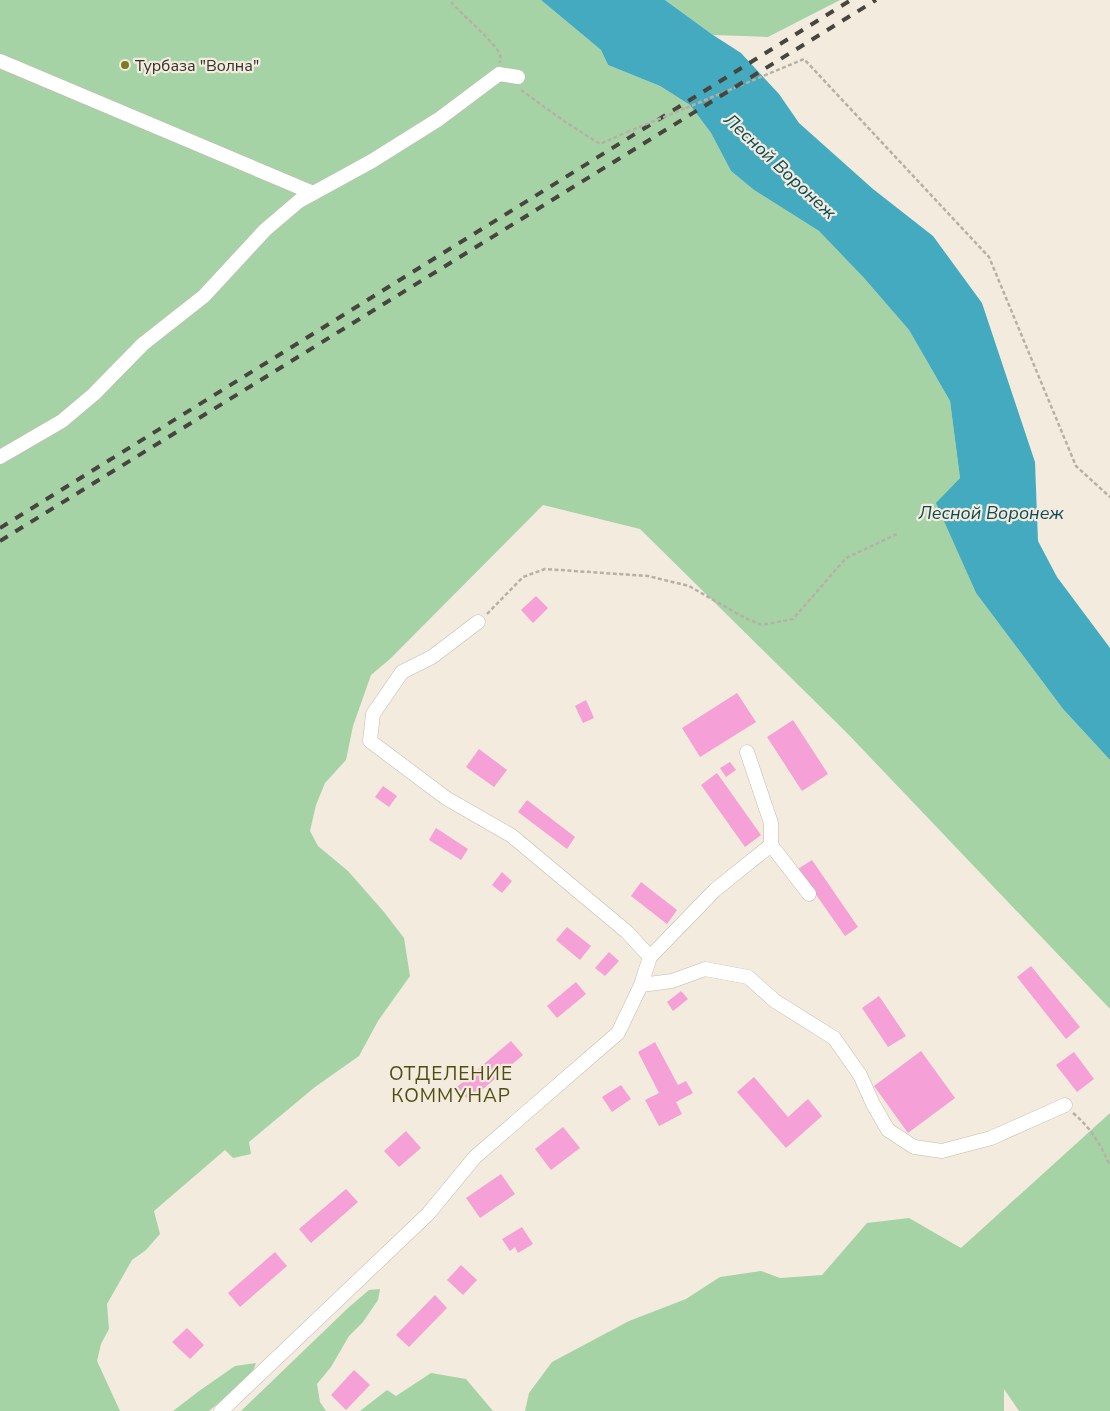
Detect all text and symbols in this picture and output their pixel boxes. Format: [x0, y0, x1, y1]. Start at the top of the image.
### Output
place label: Турбаза "Волна" [135, 55, 259, 77]
marker: Турбаза "Волна" [119, 59, 131, 71]
water label: Лесной Воронеж [718, 107, 842, 225]
water label: Лесной Воронеж [917, 501, 1064, 525]
district label: ОТДЕЛЕНИЕ КОММУНАР [389, 1061, 513, 1109]

